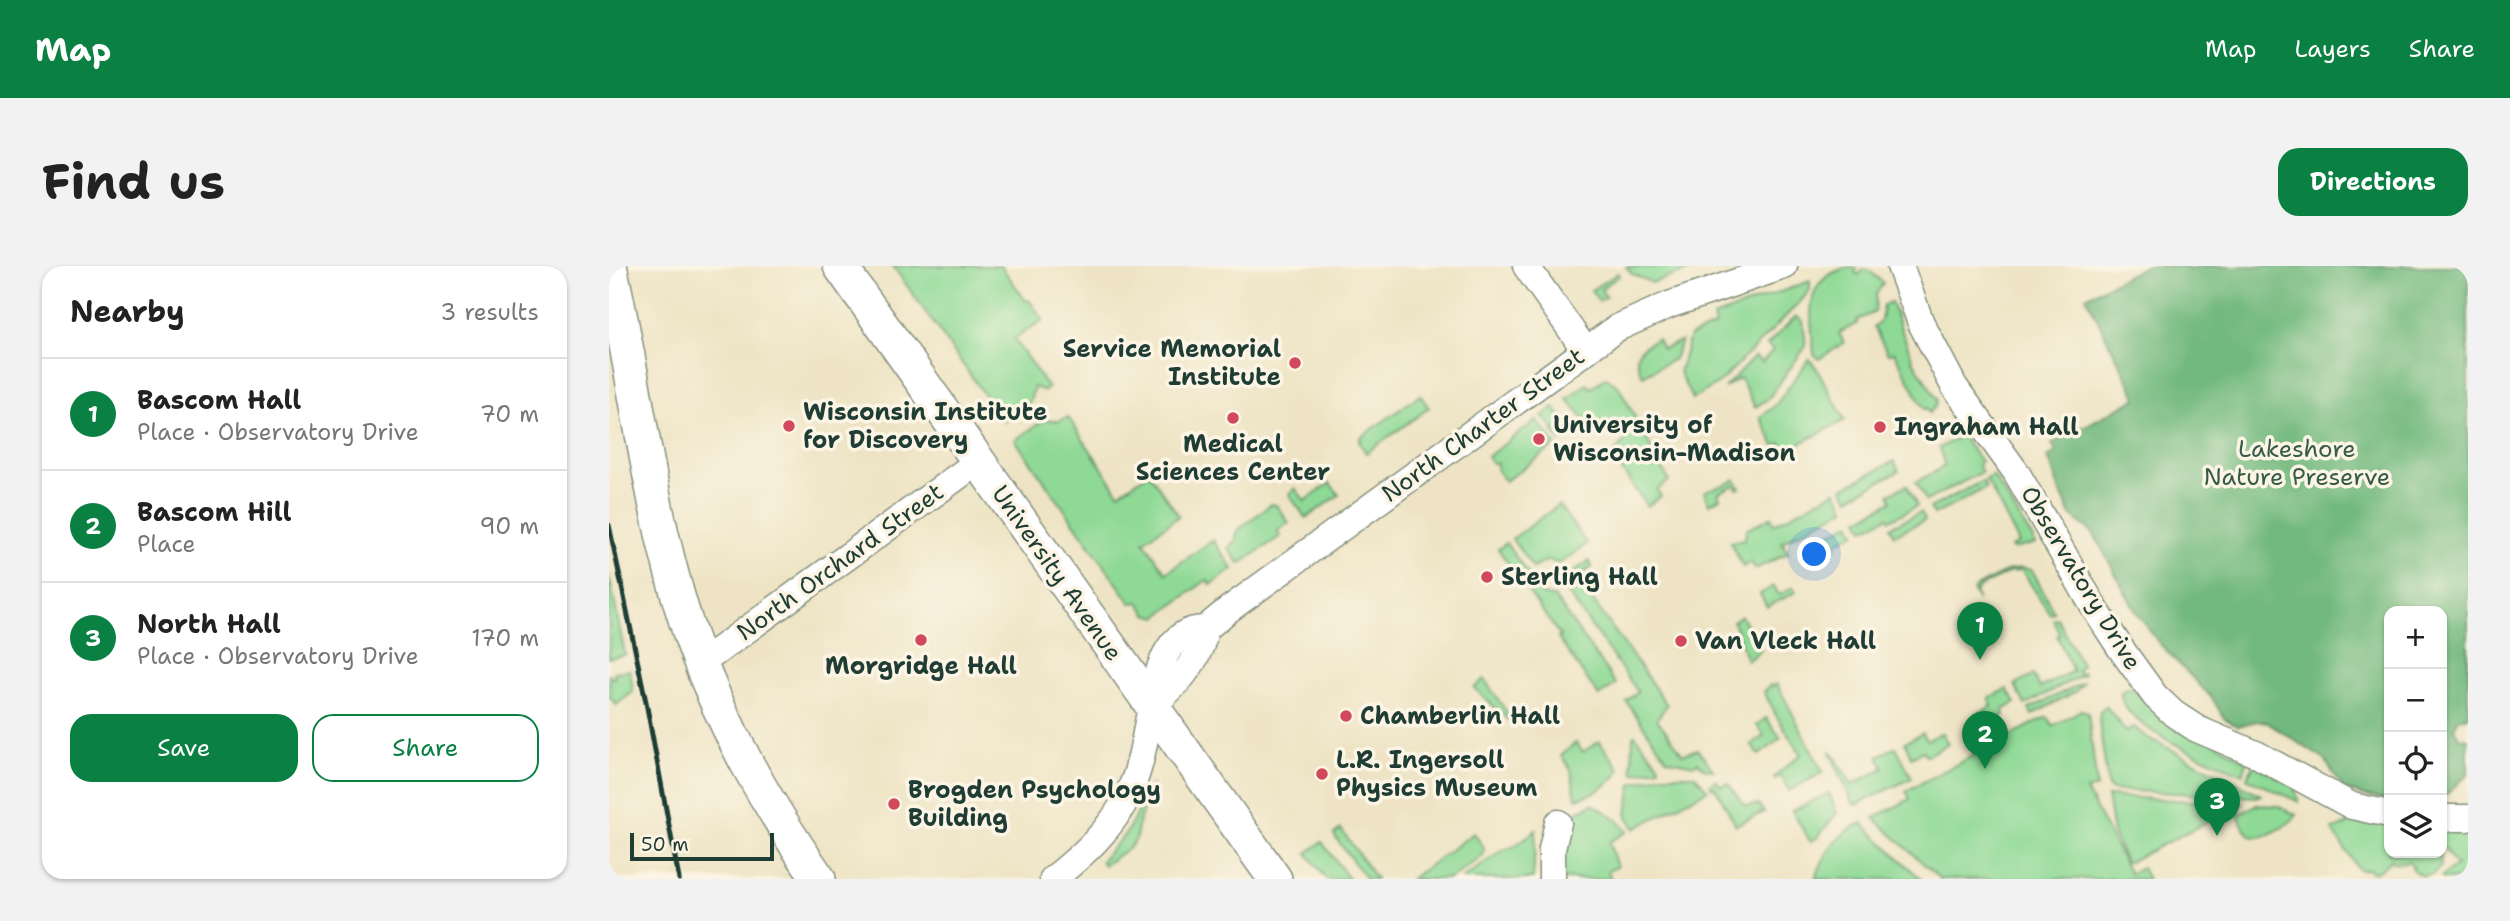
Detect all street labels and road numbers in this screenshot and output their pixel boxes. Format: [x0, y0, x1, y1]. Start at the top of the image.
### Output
street label: North Charter Street [1375, 341, 1591, 509]
street label: North Orchard Street [730, 476, 950, 648]
street label: University Avenue [984, 479, 1130, 667]
street label: Observatory Drive [2013, 480, 2149, 676]

